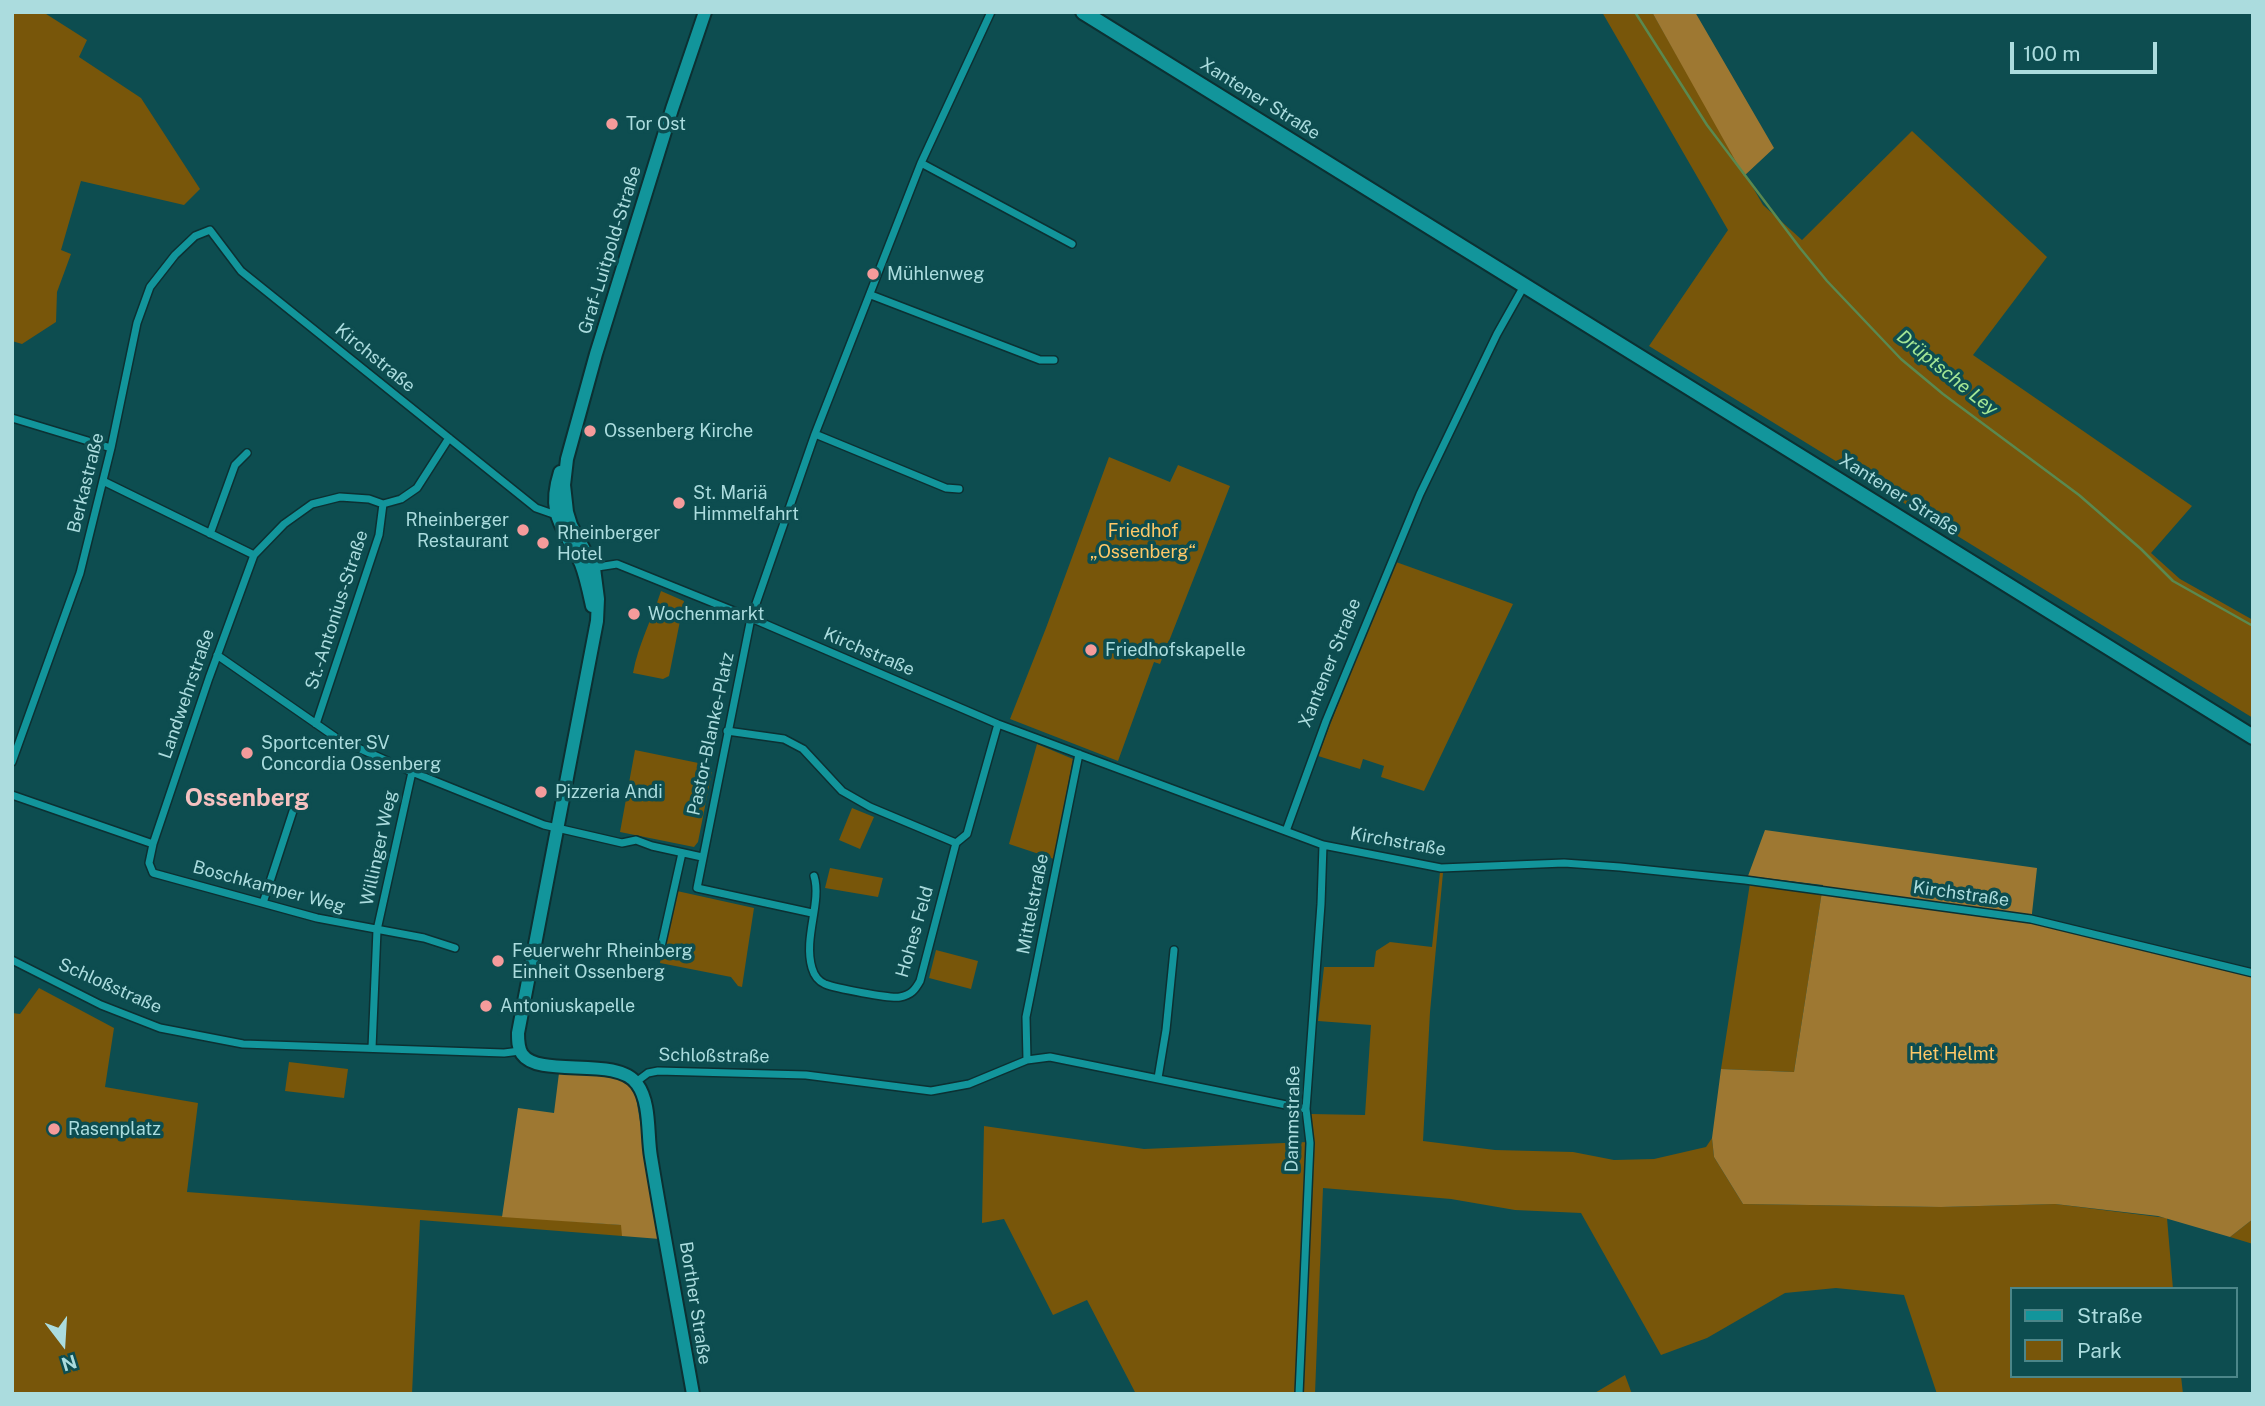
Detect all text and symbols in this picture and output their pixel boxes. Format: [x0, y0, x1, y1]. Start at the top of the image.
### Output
scale bar [2013, 28, 2160, 72]
text: 100 m [2023, 41, 2080, 66]
street label: Xantener Straße [1196, 53, 1324, 145]
place label: Tor Ost [626, 113, 686, 135]
marker: Tor Ost [604, 116, 620, 132]
street label: Graf-Luitpold-Straße [574, 163, 646, 337]
place label: Mühlenweg [887, 263, 984, 285]
marker: Mühlenweg [865, 266, 881, 282]
street label: Kirchstraße [330, 319, 420, 397]
water label: Drüptsche Ley [1892, 325, 2002, 421]
place label: Ossenberg Kirche [604, 420, 753, 442]
marker: Ossenberg Kirche [582, 423, 598, 439]
street label: Berkastraße [63, 431, 109, 535]
street label: Xantener Straße [1835, 449, 1963, 541]
place label: St. Mariä Himmelfahrt [693, 482, 799, 524]
marker: St. Mariä Himmelfahrt [671, 495, 687, 511]
place label: Rheinberger Restaurant [406, 509, 509, 552]
park label: Friedhof „Ossenberg“ [1090, 520, 1196, 562]
marker: Rheinberger Restaurant [515, 522, 531, 538]
place label: Rheinberger Hotel [557, 522, 660, 564]
street label: St.-Antonius-Straße [301, 528, 373, 692]
marker: Rheinberger Hotel [535, 535, 551, 551]
street label: Xantener Straße [1294, 595, 1366, 731]
place label: Wochenmarkt [648, 603, 765, 625]
marker: Wochenmarkt [626, 606, 642, 622]
street label: Kirchstraße [820, 623, 918, 681]
street label: Landwehrstraße [155, 626, 219, 762]
place label: Friedhofskapelle [1105, 639, 1246, 661]
marker: Friedhofskapelle [1083, 642, 1099, 658]
street label: Pastor-Blanke-Platz [683, 650, 739, 818]
place label: Sportcenter SV Concordia Ossenberg [261, 732, 441, 774]
marker: Sportcenter SV Concordia Ossenberg [239, 745, 255, 761]
place label: Pizzeria Andi [555, 781, 663, 803]
marker: Pizzeria Andi [533, 784, 549, 800]
district label: Ossenberg [185, 785, 309, 813]
street label: Willinger Weg [356, 788, 402, 908]
street label: Kirchstraße [1348, 823, 1448, 861]
street label: Mittelstraße [1013, 852, 1053, 956]
street label: Boschkamper Weg [190, 856, 348, 918]
street label: Kirchstraße [1911, 877, 2011, 911]
street label: Hohes Feld [892, 884, 938, 980]
place label: Feuerwehr Rheinberg Einheit Ossenberg [512, 940, 693, 982]
marker: Feuerwehr Rheinberg Einheit Ossenberg [490, 953, 506, 969]
street label: Schloßstraße [55, 954, 165, 1018]
place label: Antoniuskapelle [500, 995, 635, 1017]
marker: Antoniuskapelle [478, 998, 494, 1014]
park label: Het Helmt [1909, 1043, 1995, 1065]
street label: Schloßstraße [658, 1044, 770, 1068]
street label: Dammstraße [1281, 1065, 1305, 1173]
place label: Rasenplatz [68, 1118, 161, 1140]
marker: Rasenplatz [46, 1121, 62, 1137]
street label: Borther Straße [675, 1240, 715, 1366]
legend [2010, 1287, 2237, 1378]
text: Straße [2077, 1303, 2143, 1328]
north arrow [28, 1308, 98, 1378]
text: Park [2077, 1338, 2122, 1363]
text: N [59, 1350, 79, 1376]

